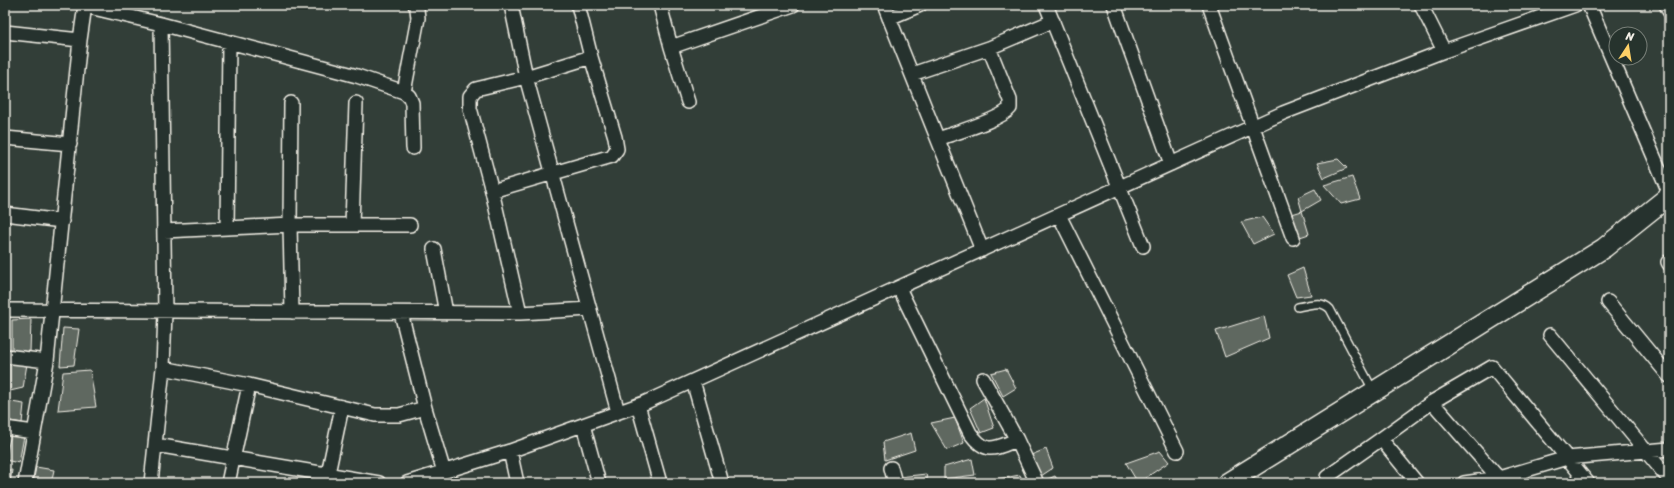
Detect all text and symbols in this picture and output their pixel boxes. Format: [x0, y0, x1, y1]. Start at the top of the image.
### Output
north arrow [1608, 26, 1648, 66]
text: N [1623, 26, 1636, 47]

